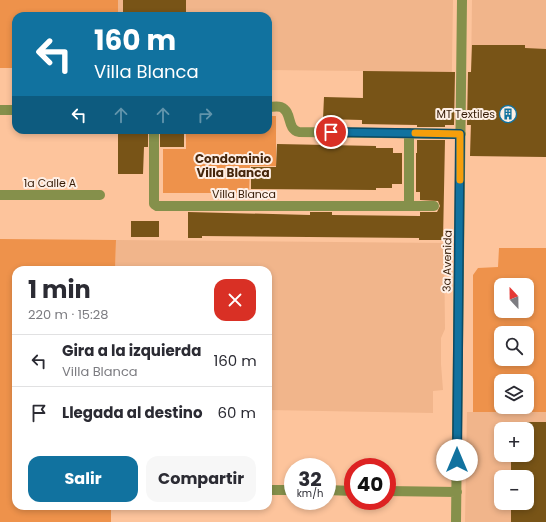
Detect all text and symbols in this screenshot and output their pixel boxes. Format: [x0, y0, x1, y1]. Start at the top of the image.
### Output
text: 160 m [94, 21, 176, 60]
icon: left [28, 28, 80, 80]
text: Villa Blanca [94, 59, 199, 84]
icon: left [68, 104, 90, 126]
icon: ahead [110, 104, 132, 126]
icon: ahead [152, 104, 174, 126]
icon: right [194, 104, 216, 126]
building icon: MT Textiles [498, 104, 518, 124]
place label: MT Textiles [437, 106, 495, 122]
pin [314, 115, 348, 149]
icon: arrive [320, 121, 342, 143]
district label: Condominio Villa Blanca [195, 150, 271, 181]
street label: 1a Calle A [24, 175, 77, 191]
street label: Villa Blanca [212, 186, 276, 202]
street label: 3a Avenida [438, 230, 456, 292]
text: 1 min [28, 273, 91, 306]
north arrow [494, 278, 534, 318]
map controls [494, 278, 534, 510]
button: close [214, 279, 256, 321]
text: 220 m · 15:28 [28, 305, 108, 324]
button: search [494, 326, 534, 366]
text: Gira a la izquierda [62, 340, 201, 361]
icon: left [28, 350, 50, 372]
text: 160 m [213, 350, 257, 371]
text: Villa Blanca [62, 362, 138, 381]
button: layers [494, 374, 534, 414]
icon: arrive [28, 402, 50, 424]
text: Llegada al destino [62, 402, 203, 423]
text: 60 m [218, 402, 256, 423]
button: + [494, 422, 534, 462]
position arrow [436, 439, 478, 481]
button: Salir [28, 456, 138, 502]
button: Compartir [146, 456, 256, 502]
speed limit sign: 40 [344, 458, 396, 510]
text: 32 [298, 465, 322, 493]
button: − [494, 470, 534, 510]
text: km/h [297, 486, 323, 501]

